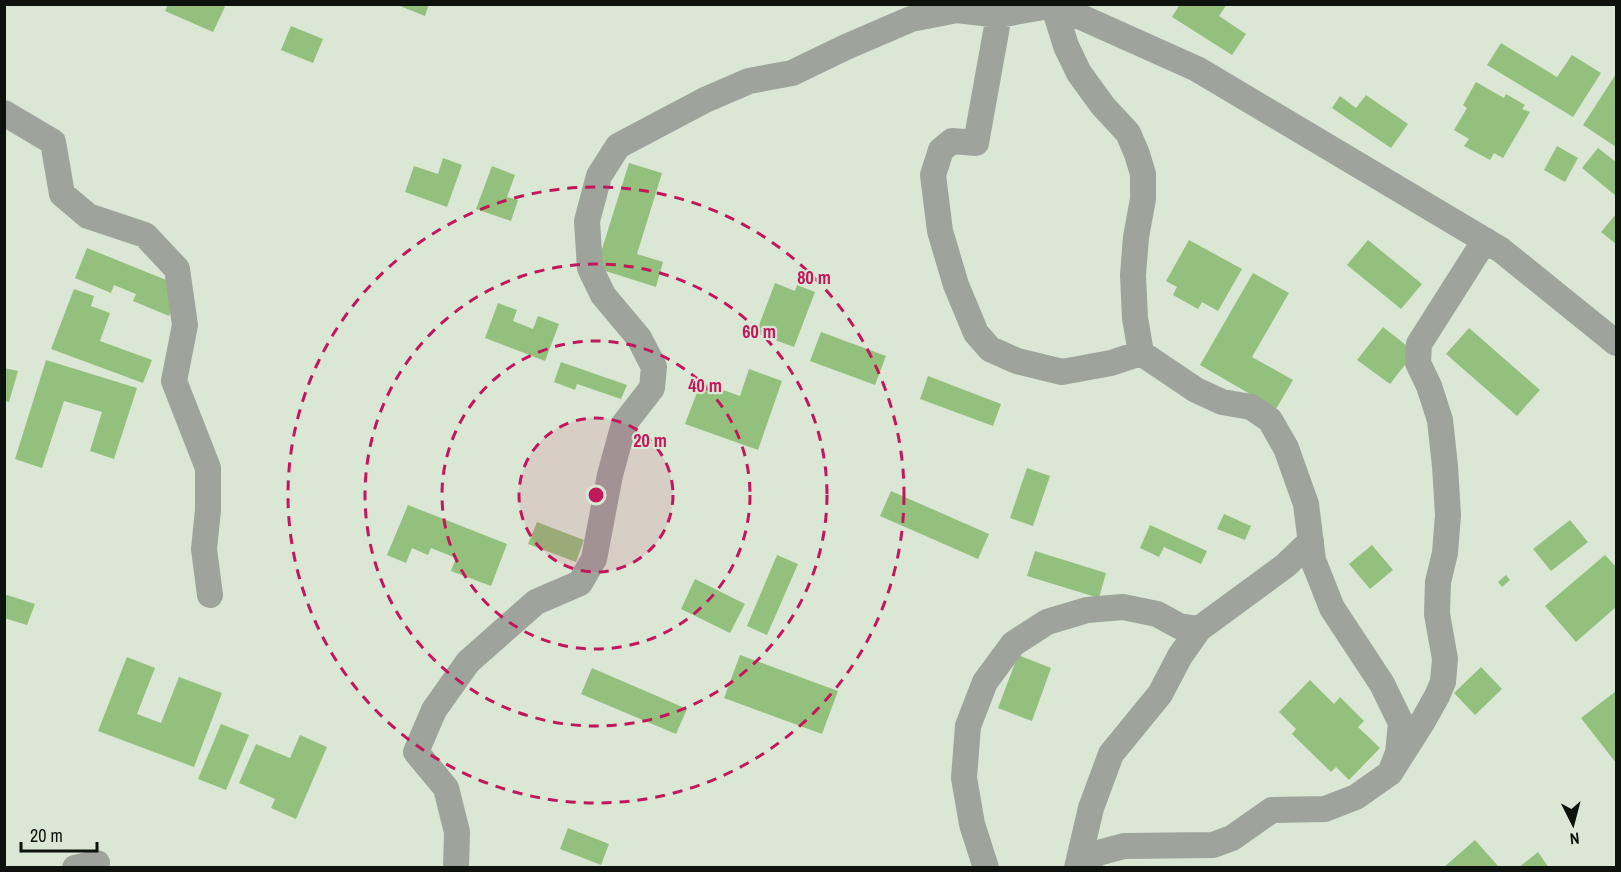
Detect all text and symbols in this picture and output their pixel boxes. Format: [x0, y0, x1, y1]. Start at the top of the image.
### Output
text: 80 m [797, 265, 831, 290]
text: 60 m [742, 319, 776, 344]
text: 40 m [688, 373, 722, 398]
text: 20 m [633, 428, 667, 453]
centre of rings [586, 485, 606, 505]
north arrow [1543, 794, 1603, 854]
scale bar [21, 815, 98, 853]
text: 20 m [30, 823, 63, 848]
text: N [1569, 827, 1580, 850]

